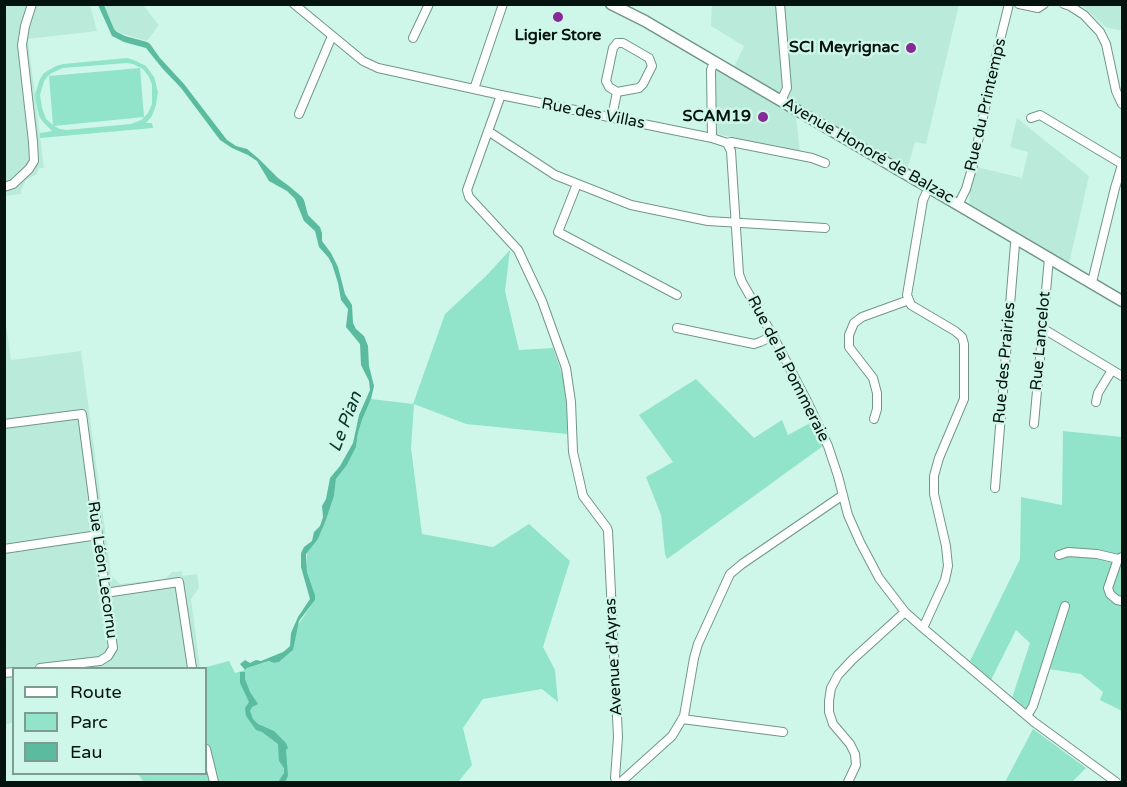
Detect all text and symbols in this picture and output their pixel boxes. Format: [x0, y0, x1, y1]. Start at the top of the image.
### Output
marker: Ligier Store [551, 10, 565, 24]
place label: Ligier Store [515, 26, 601, 46]
street label: Rue du Printemps [961, 37, 1011, 173]
place label: SCI Meyrignac [789, 38, 899, 58]
marker: SCI Meyrignac [904, 41, 918, 55]
street label: Avenue Honoré de Balzac [779, 94, 957, 208]
street label: Rue des Villas [540, 95, 646, 133]
place label: SCAM19 [683, 107, 751, 127]
marker: SCAM19 [756, 110, 770, 124]
street label: Rue Lancelot [1027, 291, 1055, 391]
street label: Rue de la Pommeraie [743, 293, 833, 445]
street label: Rue des Prairies [990, 301, 1020, 425]
water label: Le Pian [325, 389, 367, 455]
street label: Rue Léon Lecornu [83, 500, 121, 640]
street label: Avenue d'Ayras [601, 598, 627, 716]
legend [12, 667, 207, 775]
text: Route [70, 681, 122, 703]
text: Parc [70, 711, 108, 733]
text: Eau [70, 741, 102, 763]

